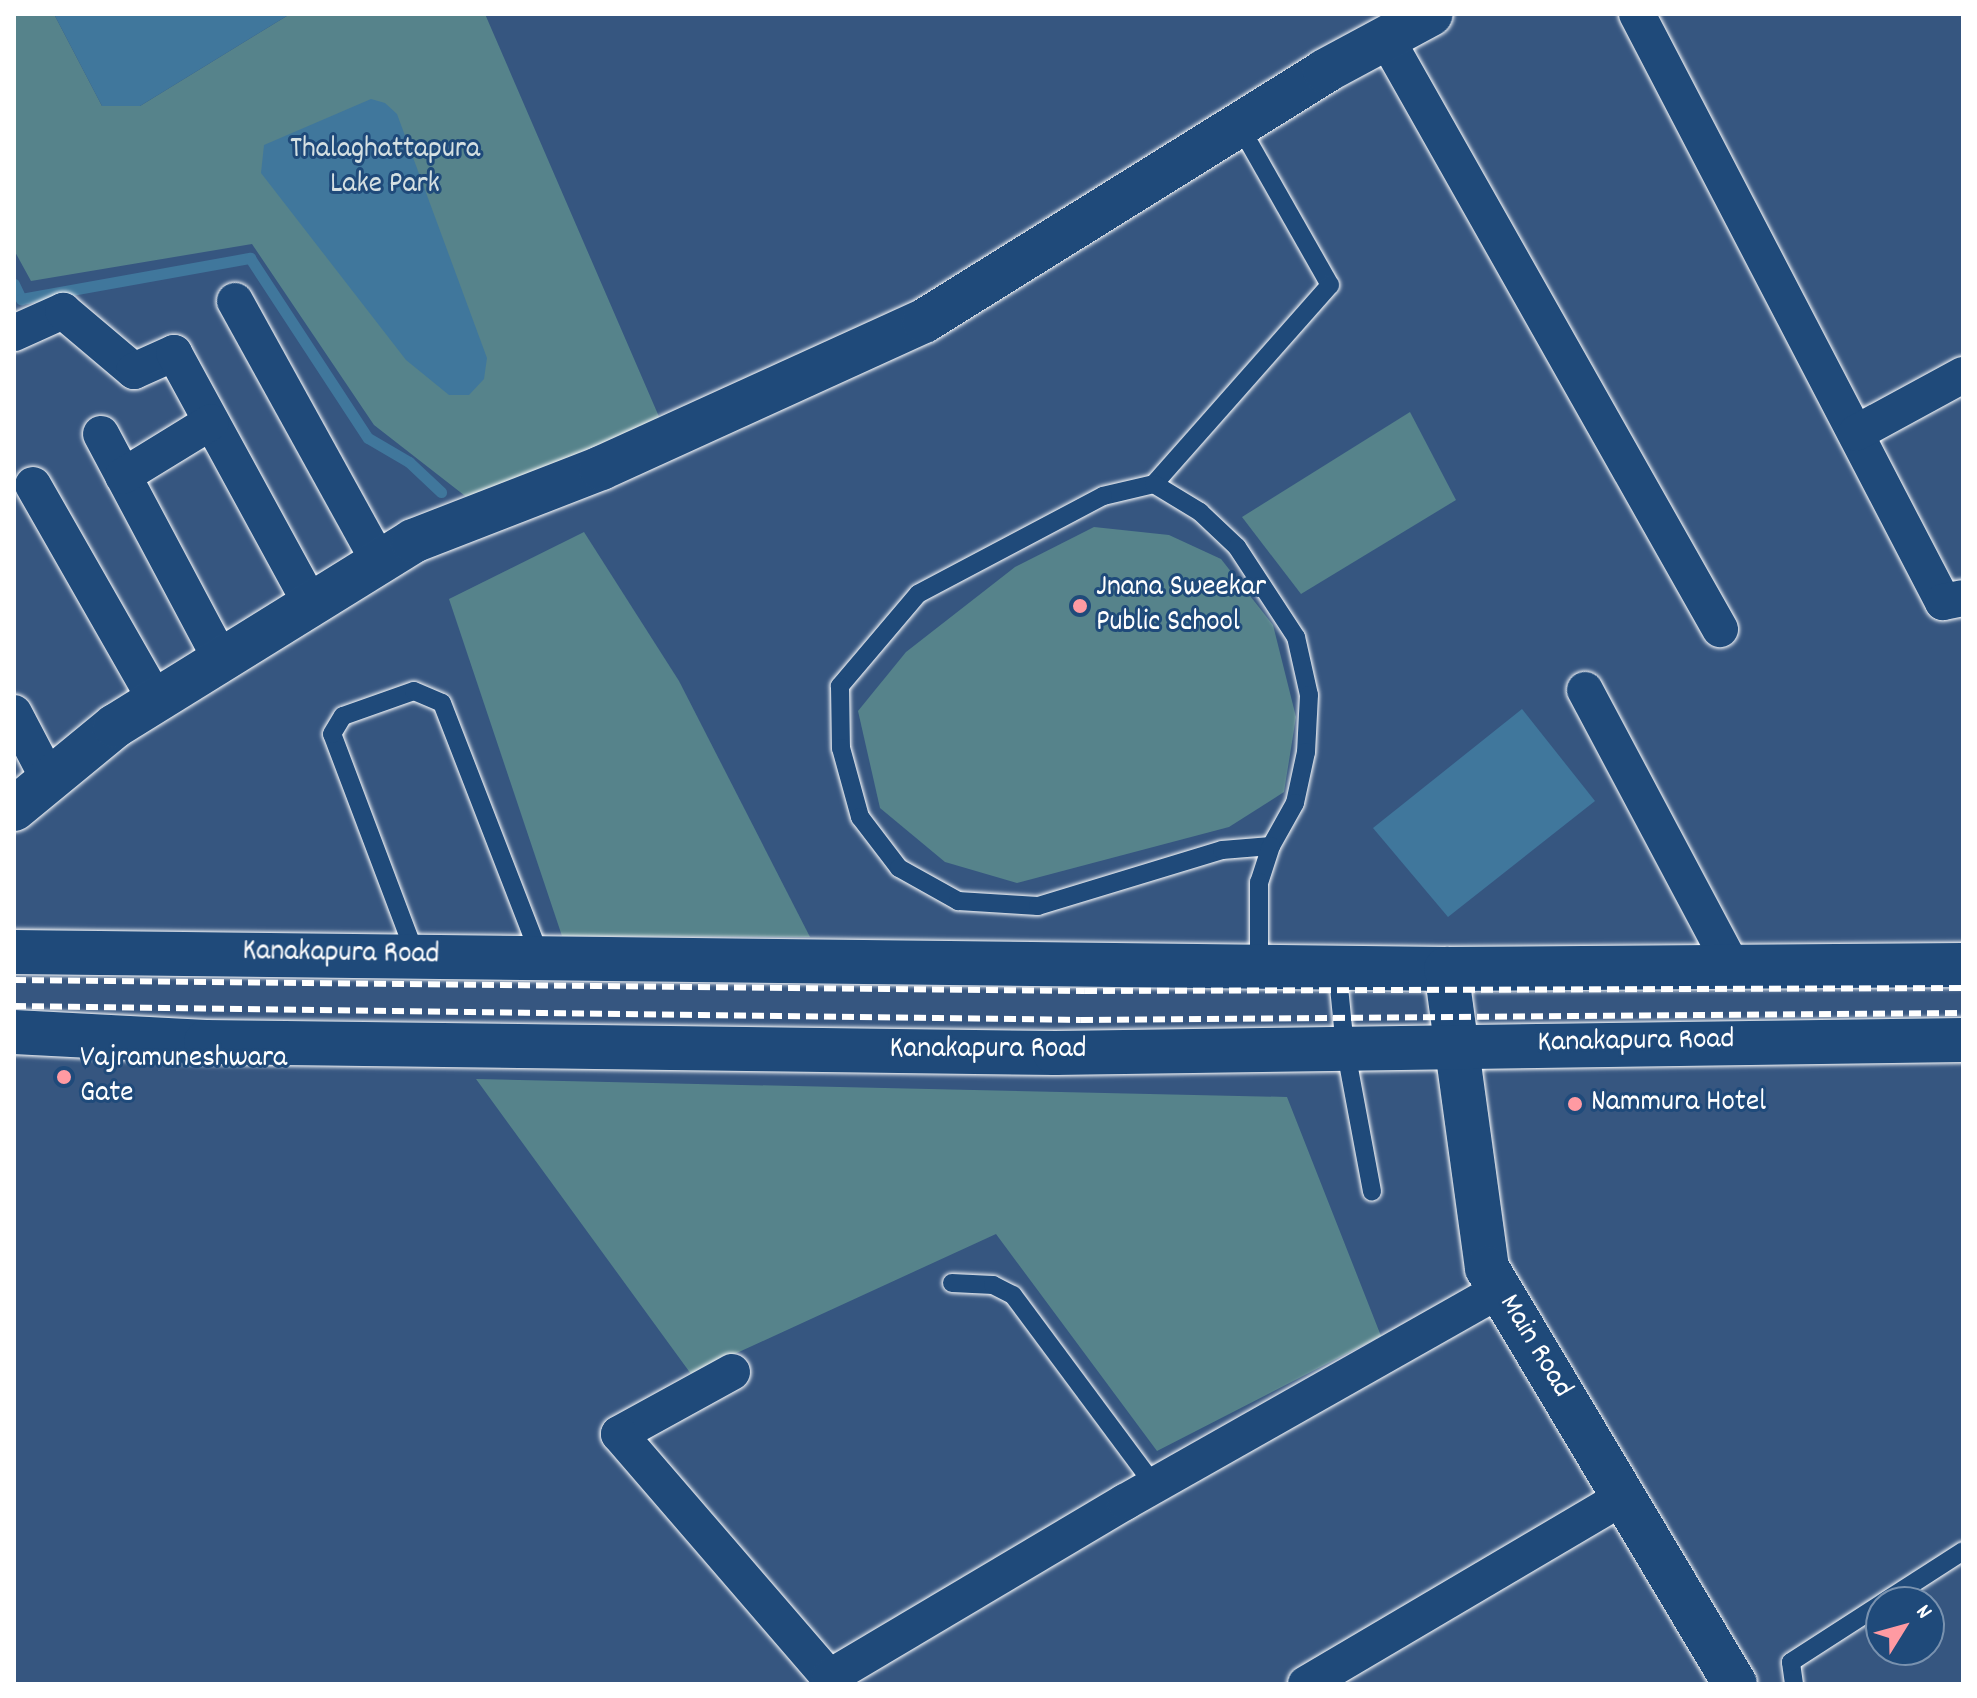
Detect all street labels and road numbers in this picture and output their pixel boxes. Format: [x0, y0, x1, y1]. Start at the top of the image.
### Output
street label: Kanakapura Road [242, 935, 440, 975]
street label: Kanakapura Road [1537, 1023, 1735, 1063]
street label: Kanakapura Road [889, 1033, 1087, 1069]
street label: Main Road [1489, 1289, 1579, 1405]

